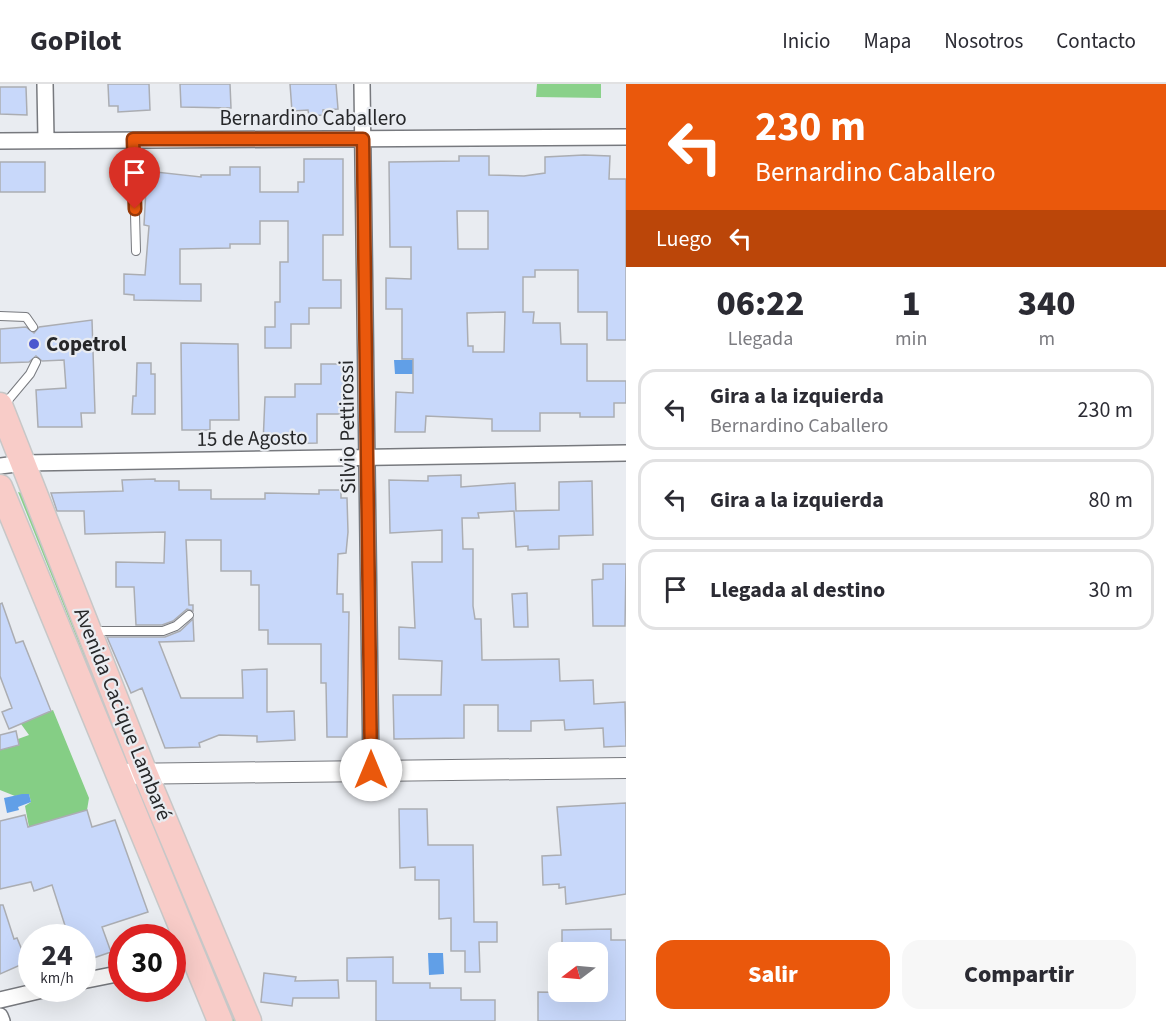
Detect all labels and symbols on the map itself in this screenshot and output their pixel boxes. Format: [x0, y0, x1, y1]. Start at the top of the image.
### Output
street label: Bernardino Caballero [219, 103, 407, 133]
pin [109, 147, 160, 209]
place label: Copetrol [46, 329, 126, 359]
marker: Copetrol [27, 337, 41, 351]
street label: Silvio Pettirossi [331, 360, 363, 494]
street label: 15 de Agosto [196, 422, 308, 454]
street label: Avenida Cacique Lambaré [67, 603, 179, 825]
position arrow [339, 738, 403, 802]
speed limit sign: 30 [108, 924, 186, 1002]
north arrow [548, 942, 608, 1002]

